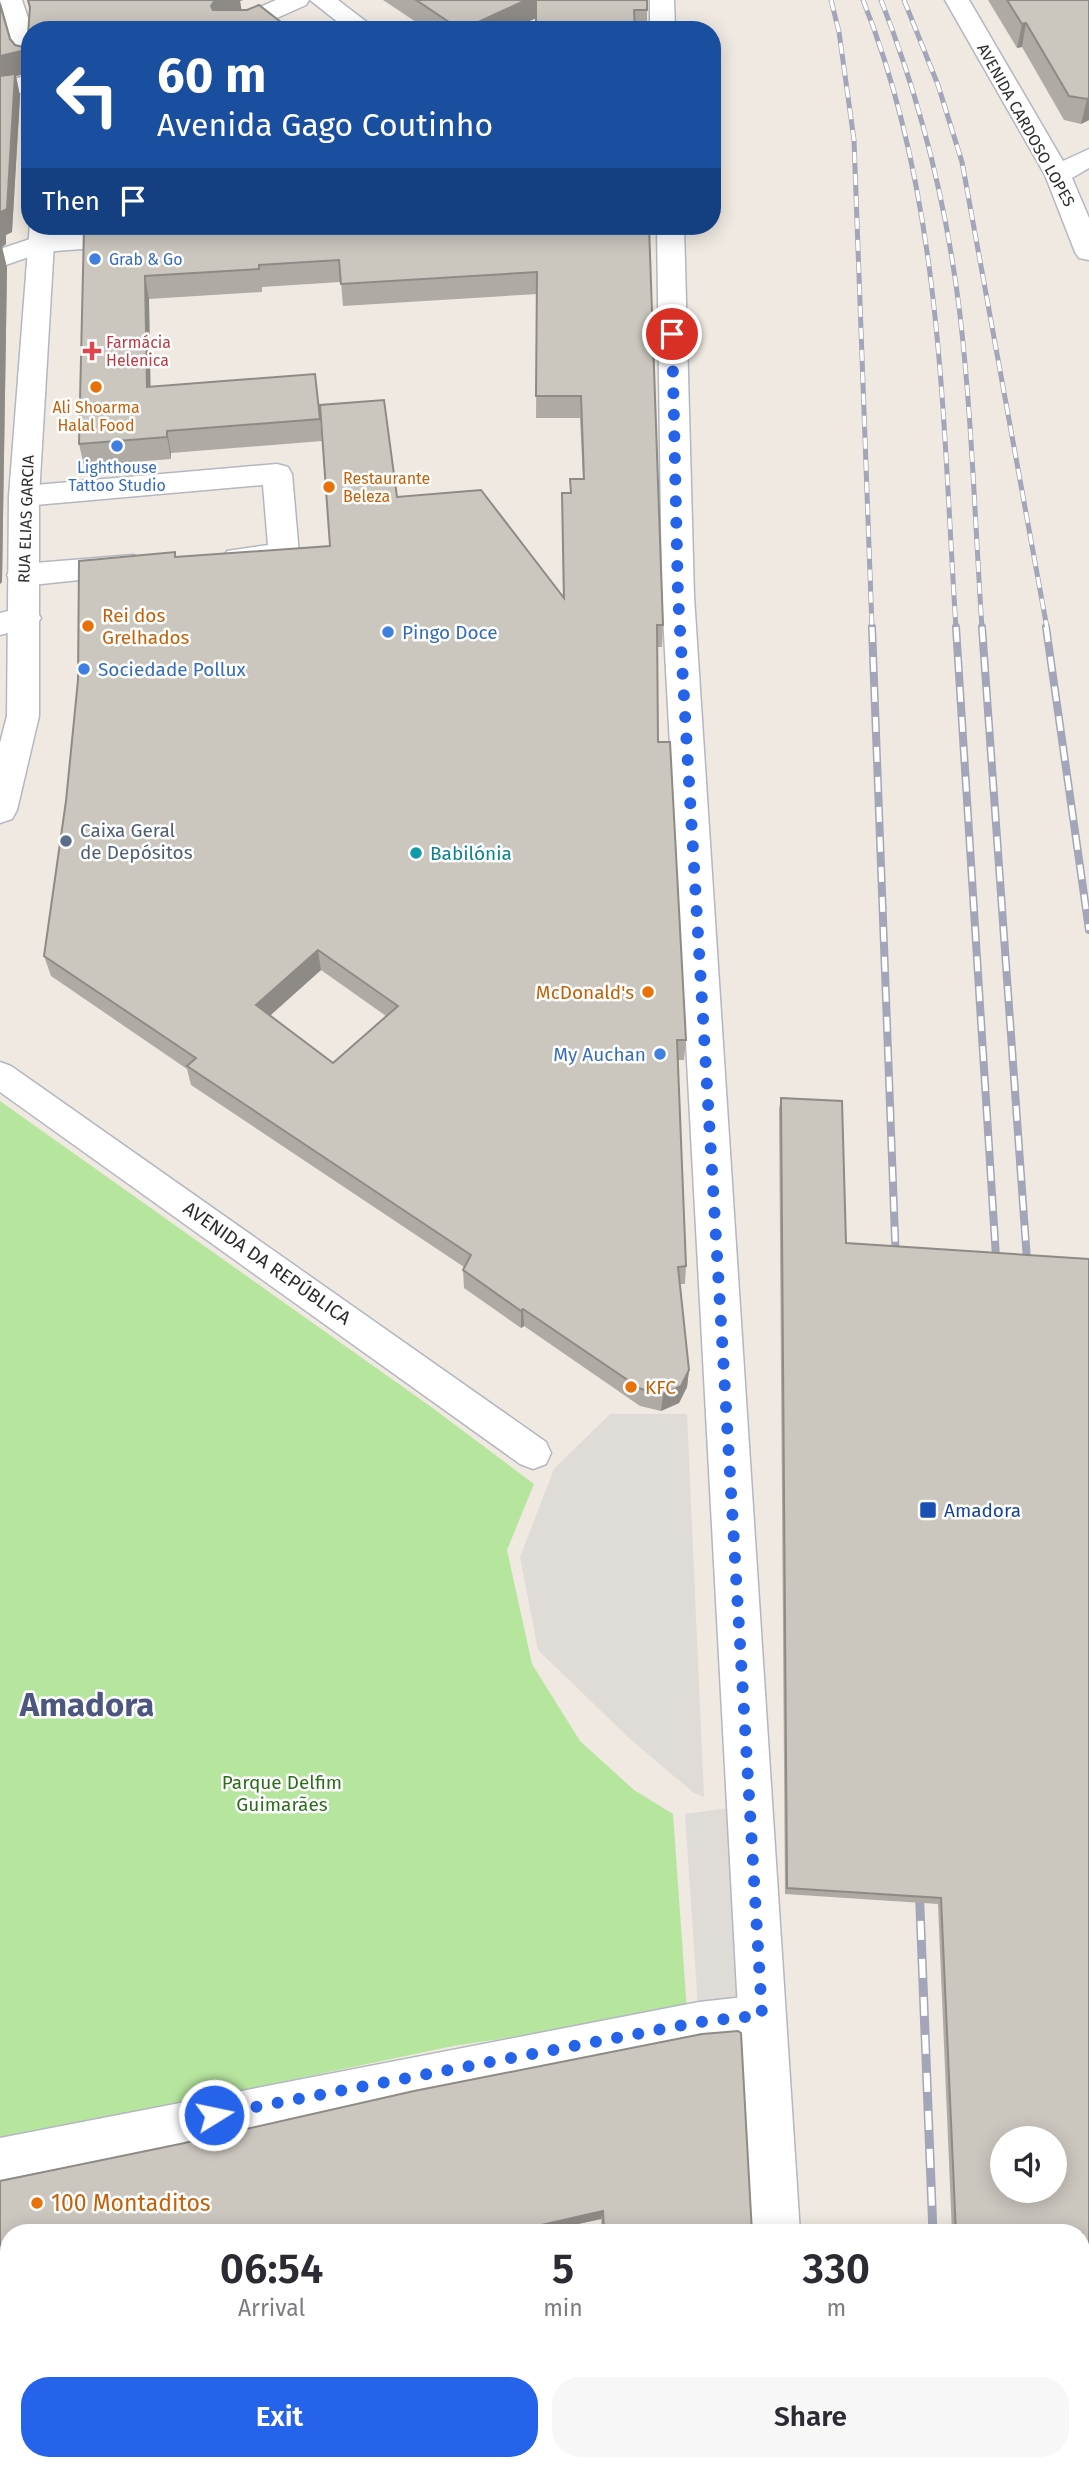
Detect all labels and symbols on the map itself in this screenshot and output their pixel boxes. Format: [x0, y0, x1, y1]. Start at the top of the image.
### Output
street label: AVENIDA CARDOSO LOPES [973, 40, 1079, 210]
place label: Grab & Go [109, 250, 183, 269]
marker: Grab & Go [87, 251, 103, 267]
pin [642, 304, 702, 364]
place label: Farmácia Helenica [106, 333, 171, 370]
marker: Farmácia Helenica [84, 343, 100, 359]
marker: Ali Shoarma Halal Food [88, 379, 104, 395]
place label: Ali Shoarma Halal Food [52, 398, 140, 435]
marker: Lighthouse Tattoo Studio [109, 438, 125, 454]
street label: RUA ELIAS GARCIA [14, 454, 38, 584]
place label: Lighthouse Tattoo Studio [68, 458, 166, 495]
place label: Restaurante Beleza [343, 469, 430, 506]
marker: Restaurante Beleza [321, 479, 337, 495]
place label: Rei dos Grelhados [102, 604, 190, 649]
marker: Rei dos Grelhados [80, 618, 96, 634]
place label: Pingo Doce [402, 621, 498, 644]
marker: Pingo Doce [380, 624, 396, 640]
place label: Sociedade Pollux [98, 658, 246, 681]
marker: Sociedade Pollux [76, 661, 92, 677]
place label: Caixa Geral de Depósitos [80, 819, 193, 864]
marker: Caixa Geral de Depósitos [58, 833, 74, 849]
place label: Babilónia [430, 842, 512, 865]
marker: Babilónia [408, 845, 424, 861]
place label: McDonald's [536, 981, 634, 1004]
marker: McDonald's [640, 984, 656, 1000]
place label: My Auchan [553, 1043, 646, 1066]
marker: My Auchan [652, 1046, 668, 1062]
street label: AVENIDA DA REPÚBLICA [179, 1196, 355, 1330]
place label: KFC [645, 1376, 676, 1399]
marker: KFC [623, 1379, 639, 1395]
place label: Amadora [944, 1499, 1021, 1522]
marker: Amadora [918, 1500, 938, 1520]
district label: Amadora [19, 1685, 154, 1725]
park label: Parque Delfim Guimarães [222, 1771, 342, 1816]
position arrow [177, 2078, 251, 2152]
place label: 100 Montaditos [51, 2189, 211, 2217]
marker: 100 Montaditos [29, 2195, 45, 2211]

